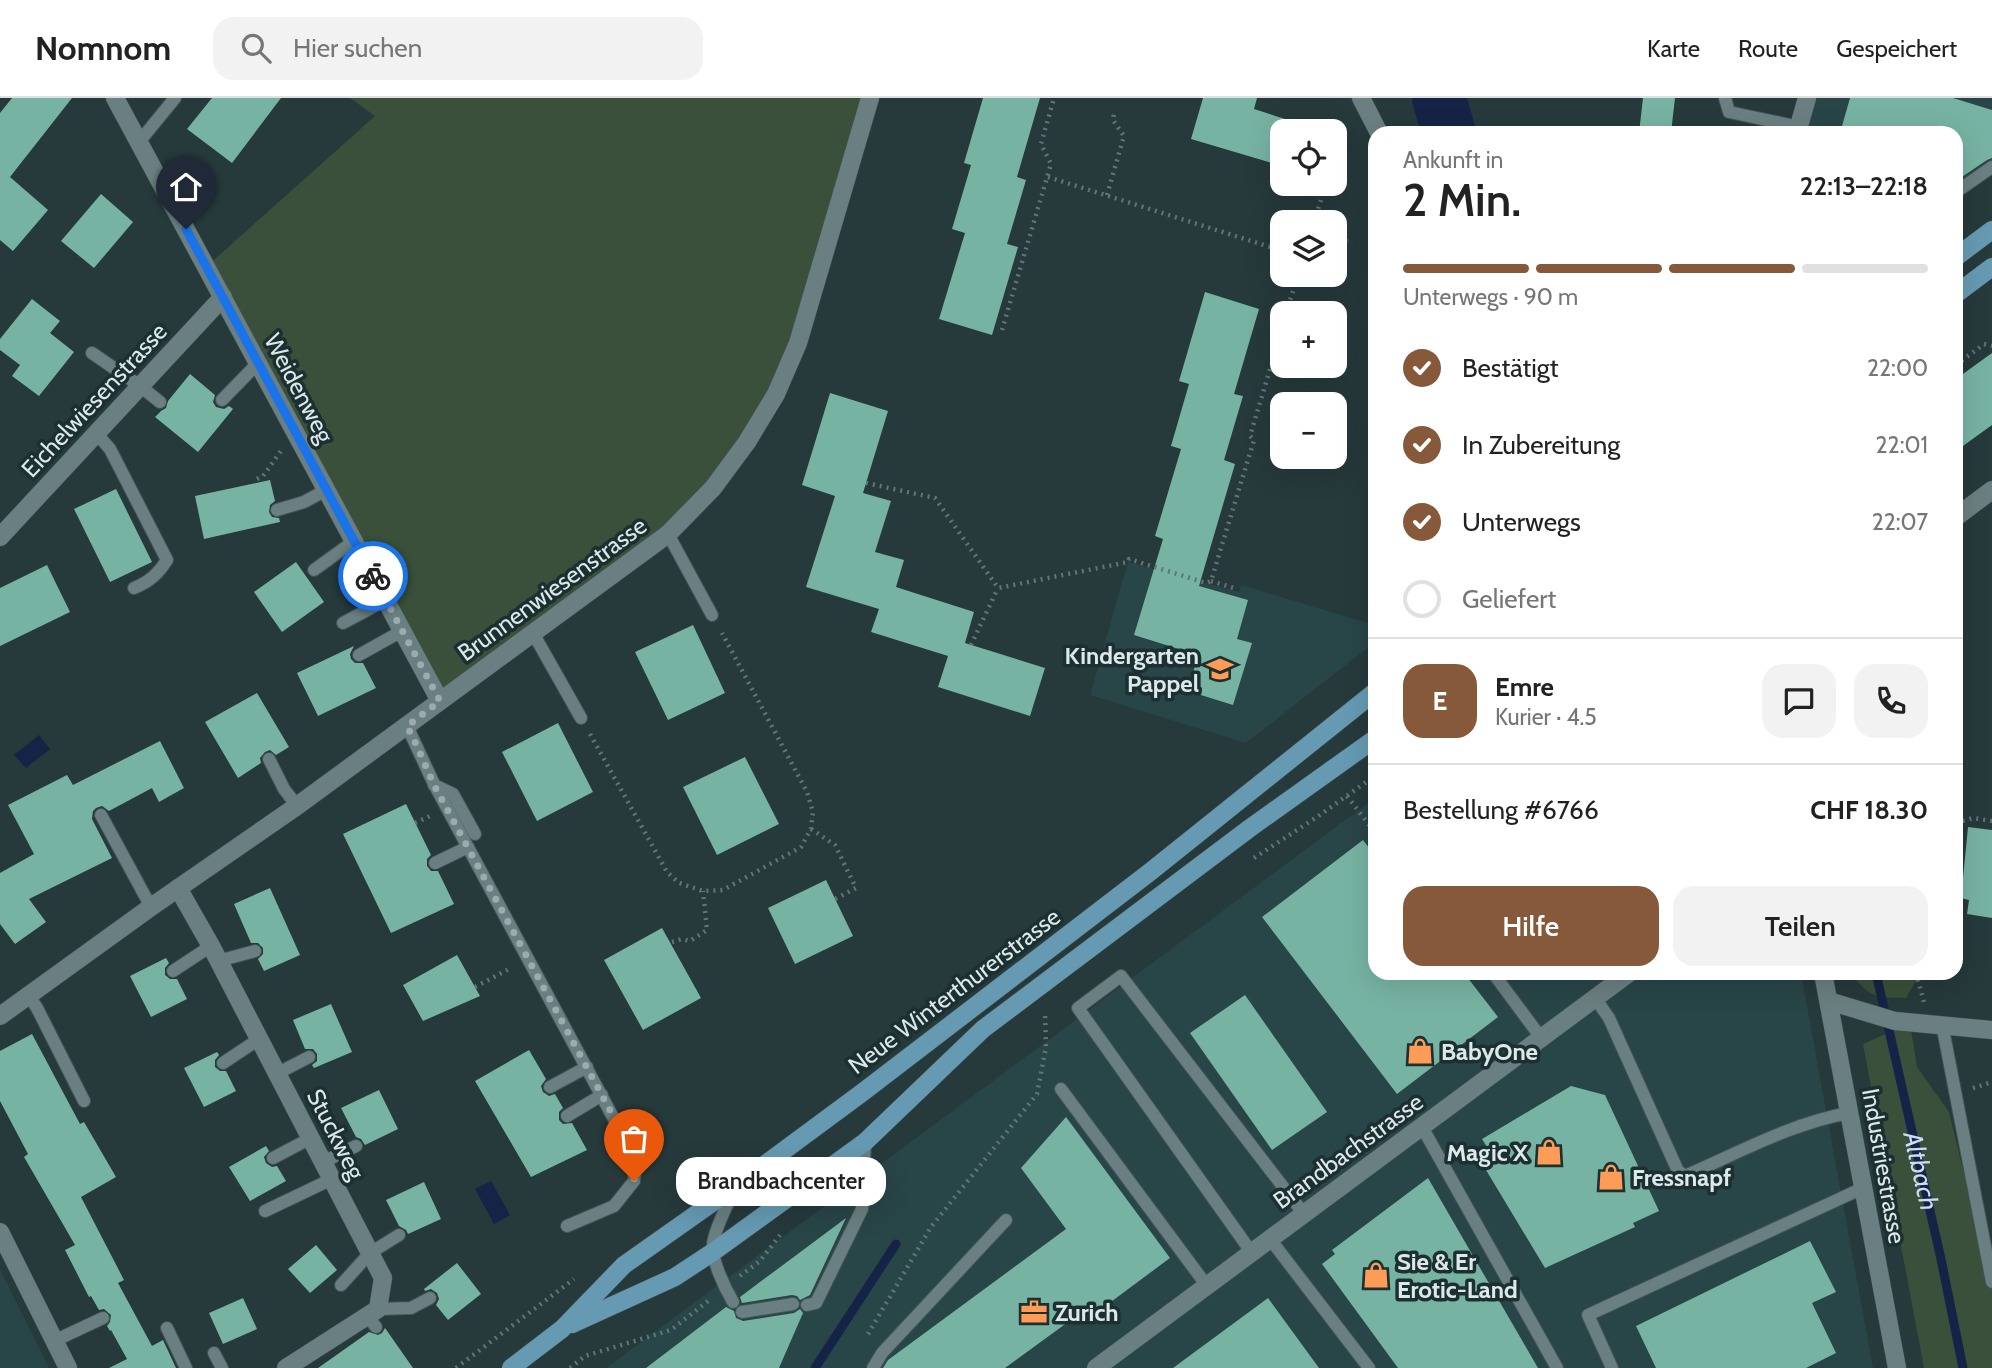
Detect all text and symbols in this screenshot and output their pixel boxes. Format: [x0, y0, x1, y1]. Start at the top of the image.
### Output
search box [213, 17, 703, 80]
text: Nomnom [35, 28, 171, 68]
icon: search [237, 29, 275, 67]
text: Hier suchen [293, 32, 422, 64]
text: Karte [1647, 34, 1700, 63]
text: Route [1738, 34, 1798, 63]
text: Gespeichert [1836, 34, 1957, 63]
map controls [1270, 119, 1347, 469]
button: locate [1270, 119, 1347, 196]
text: Ankunft in [1403, 146, 1503, 174]
pin [156, 157, 216, 229]
icon: home [167, 168, 205, 206]
text: 22:13–22:18 [1800, 170, 1928, 202]
text: 2 Min. [1403, 172, 1521, 228]
button: layers [1270, 210, 1347, 287]
text: Unterwegs · 90 m [1403, 283, 1578, 311]
button: + [1270, 301, 1347, 378]
street label: Eichelwiesenstrasse [15, 317, 173, 483]
street label: Weidenweg [258, 328, 340, 448]
icon: check [1403, 349, 1441, 387]
text: Bestätigt [1462, 352, 1559, 384]
text: 22:00 [1867, 354, 1928, 382]
button: − [1270, 392, 1347, 469]
icon: check [1403, 426, 1441, 464]
text: In Zubereitung [1462, 429, 1620, 461]
text: 22:01 [1876, 431, 1928, 459]
icon: check [1403, 503, 1441, 541]
text: Unterwegs [1462, 506, 1581, 538]
text: 22:07 [1872, 508, 1928, 536]
street label: Brunnenwiesenstrasse [452, 511, 652, 667]
courier [338, 541, 408, 611]
icon: bike [354, 557, 392, 595]
text: Geliefert [1462, 583, 1556, 615]
place label: Kindergarten Pappel [1065, 641, 1199, 698]
school or university icon: Kindergarten Pappel [1205, 654, 1235, 684]
button: chat [1762, 664, 1836, 738]
button: phone [1854, 664, 1928, 738]
text: Emre [1495, 671, 1554, 703]
text: E [1433, 685, 1447, 717]
text: Kurier · 4.5 [1495, 703, 1597, 731]
text: Bestellung #6766 [1403, 794, 1599, 826]
text: CHF 18.30 [1810, 794, 1928, 826]
button: Hilfe [1403, 886, 1659, 966]
button: Teilen [1673, 886, 1928, 966]
street label: Neue Winterthurerstrasse [842, 902, 1066, 1080]
shop icon: BabyOne [1405, 1036, 1435, 1066]
place label: BabyOne [1441, 1037, 1538, 1066]
street label: Stuckweg [301, 1084, 372, 1185]
street label: Industriestrasse [1856, 1086, 1912, 1246]
street label: Brandbachstrasse [1268, 1087, 1428, 1215]
pin [604, 1109, 664, 1181]
icon: bag [615, 1120, 653, 1158]
water label: Altbach [1896, 1127, 1945, 1213]
shop icon: Magic X [1534, 1137, 1564, 1167]
place label: Magic X [1447, 1138, 1529, 1167]
callout: Brandbachcenter [676, 1156, 886, 1206]
shop icon: Fressnapf [1596, 1162, 1626, 1192]
place label: Fressnapf [1632, 1163, 1731, 1192]
text: Brandbachcenter [697, 1167, 865, 1195]
place label: Sie & Er Erotic-Land [1397, 1247, 1518, 1304]
shop icon: Sie & Er Erotic-Land [1361, 1260, 1391, 1290]
office icon: Zurich [1019, 1297, 1049, 1327]
place label: Zurich [1055, 1298, 1119, 1327]

